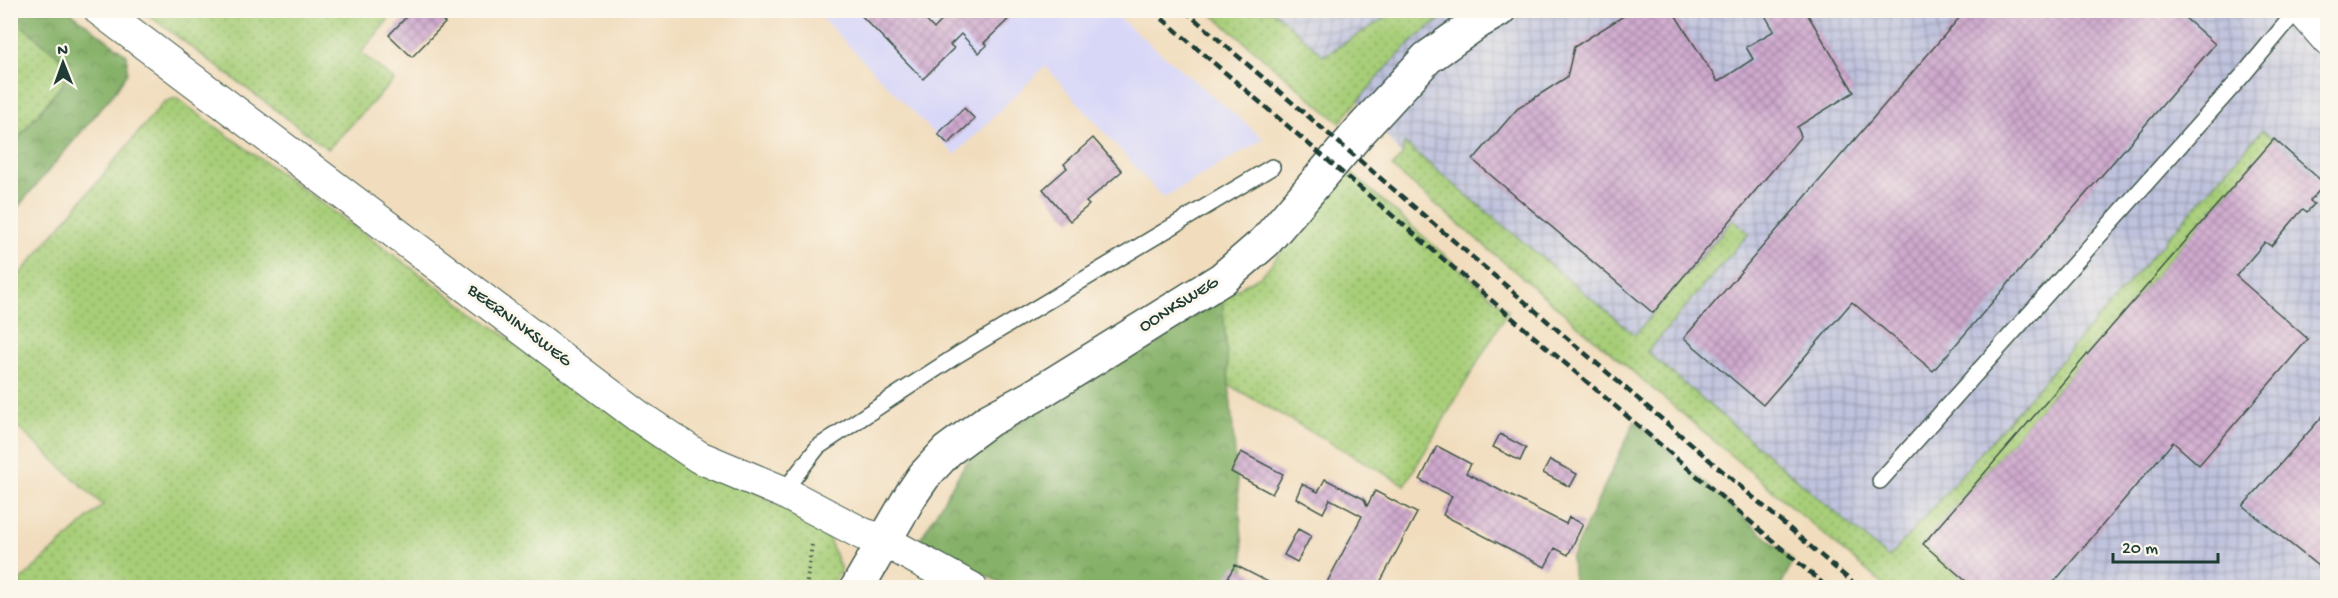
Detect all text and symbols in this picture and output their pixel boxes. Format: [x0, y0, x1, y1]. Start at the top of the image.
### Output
north arrow [33, 33, 93, 93]
text: N [57, 42, 69, 61]
street label: OONKSWEG [1135, 272, 1223, 338]
street label: BEERNINKSWEG [462, 279, 576, 372]
scale bar [2113, 526, 2218, 564]
text: 20 m [2122, 539, 2158, 560]

